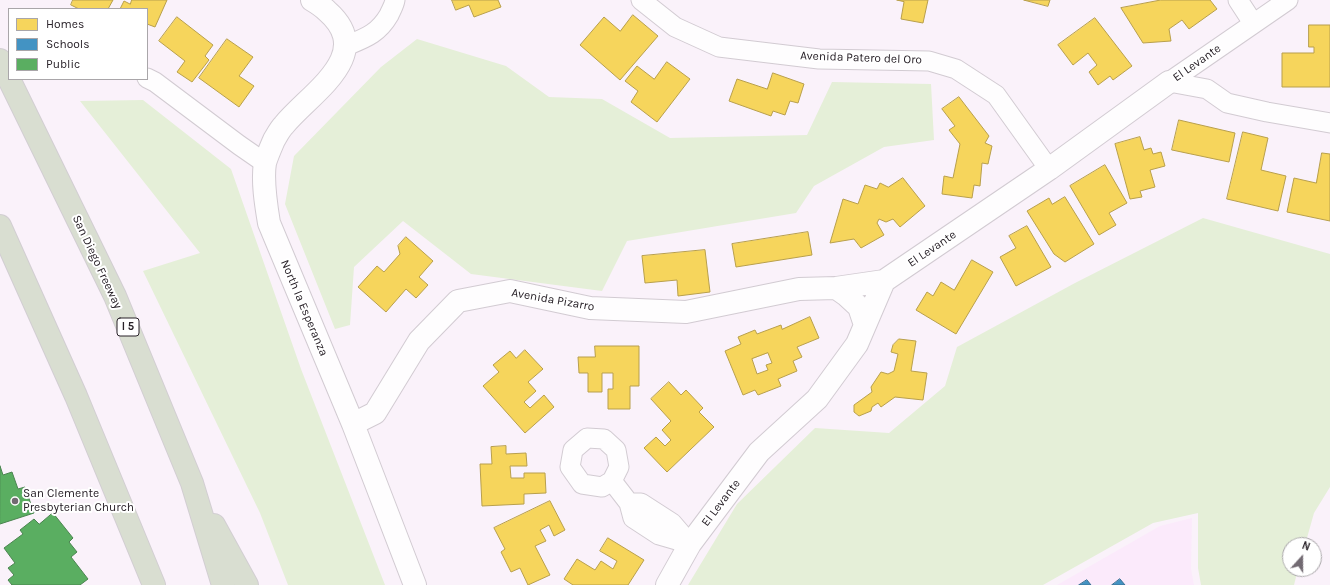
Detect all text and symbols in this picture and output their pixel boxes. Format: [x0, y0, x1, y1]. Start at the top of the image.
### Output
legend [8, 8, 148, 80]
text: Homes [46, 17, 84, 31]
text: Schools [46, 37, 89, 51]
street label: El Levante [1170, 41, 1224, 85]
street label: Avenida Patero del Oro [800, 49, 922, 67]
text: Public [46, 57, 80, 71]
street label: San Diego Freeway [69, 213, 125, 311]
street label: El Levante [905, 228, 959, 270]
street label: North la Esperanza [277, 258, 331, 358]
street label: Avenida Pizarro [510, 286, 596, 314]
road number: I 5 [117, 318, 139, 336]
street label: El Levante [699, 477, 743, 529]
place label: San Clemente Presbyterian Church [23, 487, 134, 515]
marker: San Clemente Presbyterian Church [10, 496, 20, 506]
north arrow [1282, 537, 1322, 577]
text: N [1300, 539, 1312, 554]

